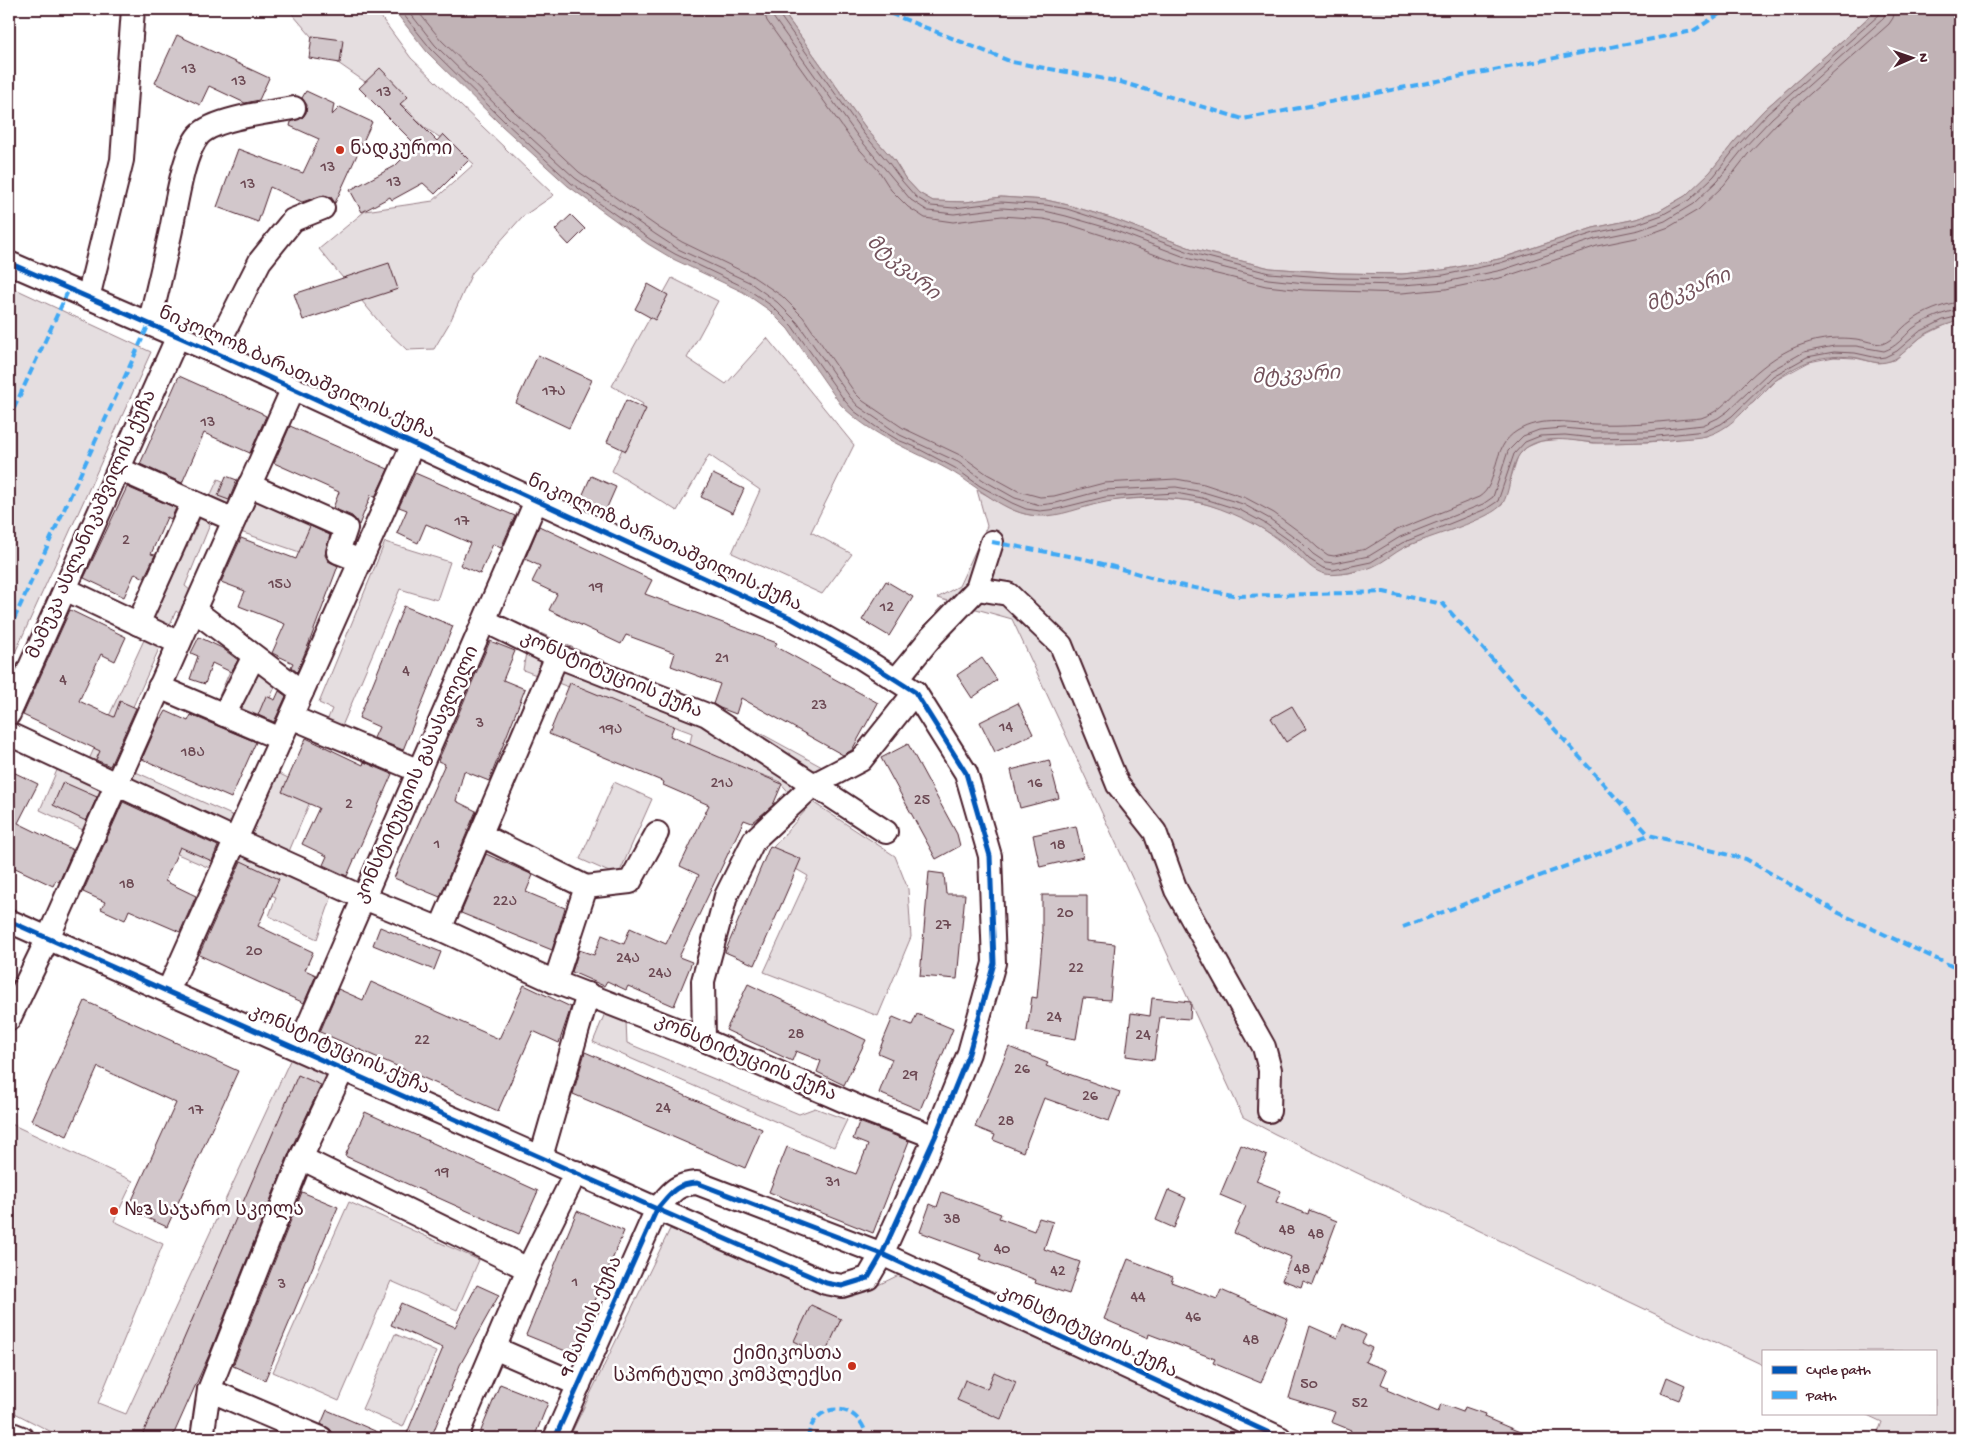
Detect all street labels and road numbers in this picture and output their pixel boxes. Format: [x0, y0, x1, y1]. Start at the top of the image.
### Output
street label: ნიკოლოზ ბარათაშვილის ქუჩა [154, 302, 438, 446]
street label: მამუკა ასლანიკაშვილის ქუჩა [23, 387, 163, 663]
street label: ნიკოლოზ ბარათაშვილის ქუჩა [523, 469, 805, 618]
street label: კონსტიტუციის ქუჩა [517, 627, 705, 725]
street label: კონსტიტუციის გასასვლელი [351, 643, 485, 907]
street label: კონსტიტუციის ქუჩა [245, 1001, 433, 1101]
street label: კონსტიტუციის ქუჩა [651, 1010, 839, 1108]
street label: 9 მაისის ქუჩა [555, 1253, 629, 1382]
street label: კონსტიტუციის ქუჩა [994, 1281, 1180, 1385]

